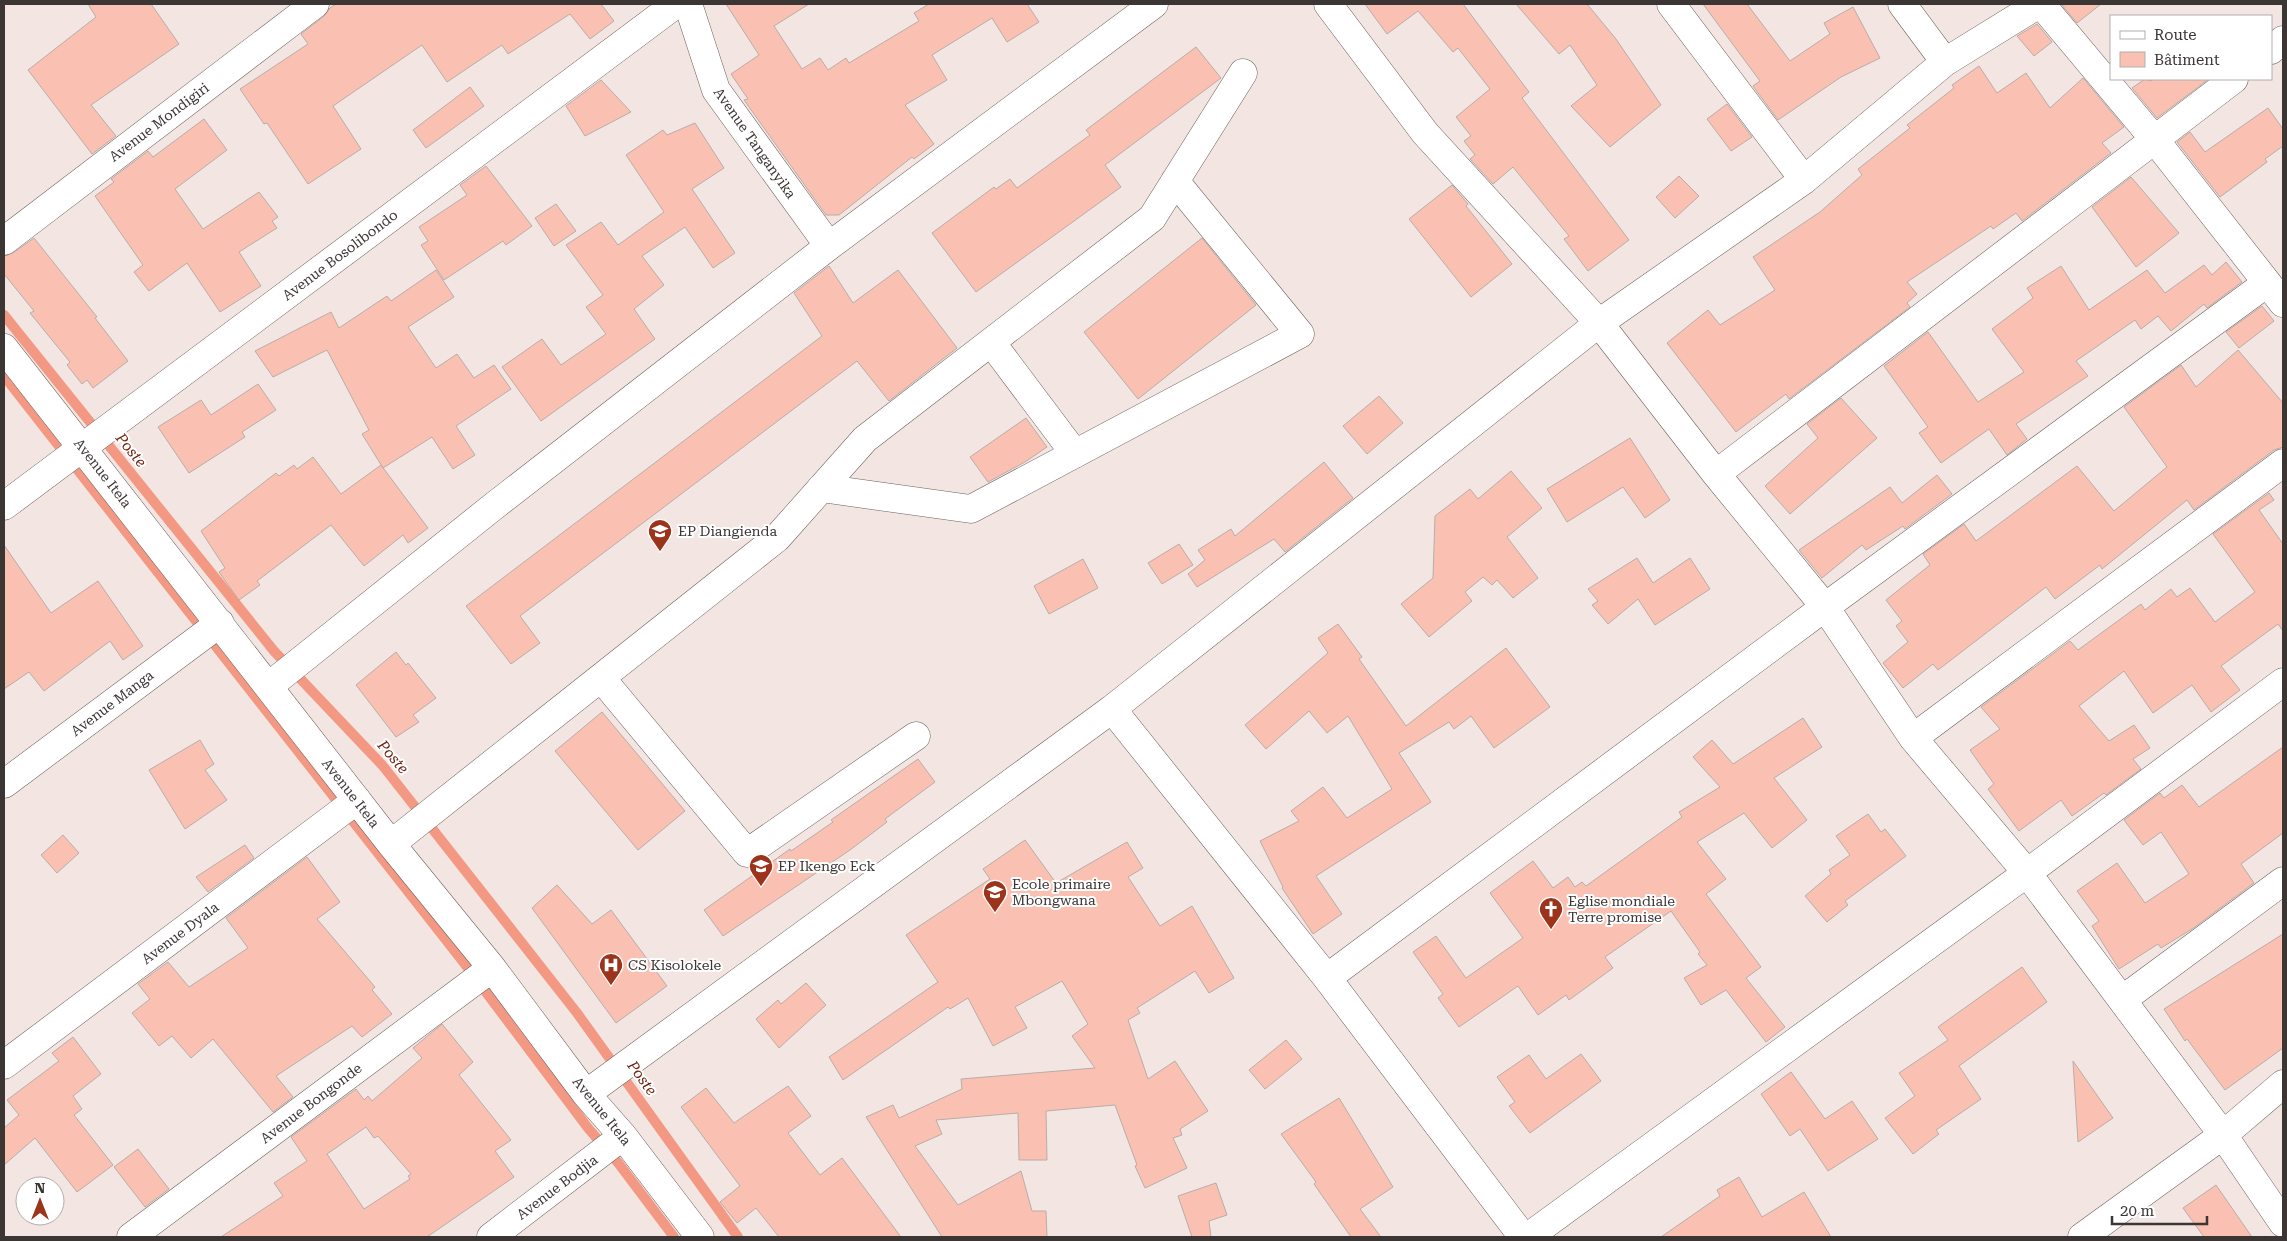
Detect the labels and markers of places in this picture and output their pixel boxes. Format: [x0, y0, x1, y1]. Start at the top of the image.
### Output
school or university icon: EP Diangienda [647, 518, 673, 552]
place label: EP Diangienda [678, 523, 778, 539]
school or university icon: EP Ikengo Eck [748, 853, 774, 887]
place label: EP Ikengo Eck [778, 858, 876, 874]
place label: Ecole primaire Mbongwana [1012, 876, 1111, 908]
school or university icon: Ecole primaire Mbongwana [982, 879, 1008, 913]
place label: Eglise mondiale Terre promise [1568, 893, 1675, 925]
church icon: Eglise mondiale Terre promise [1538, 896, 1564, 930]
hospital icon: CS Kisolokele [598, 952, 624, 986]
place label: CS Kisolokele [628, 957, 722, 973]

